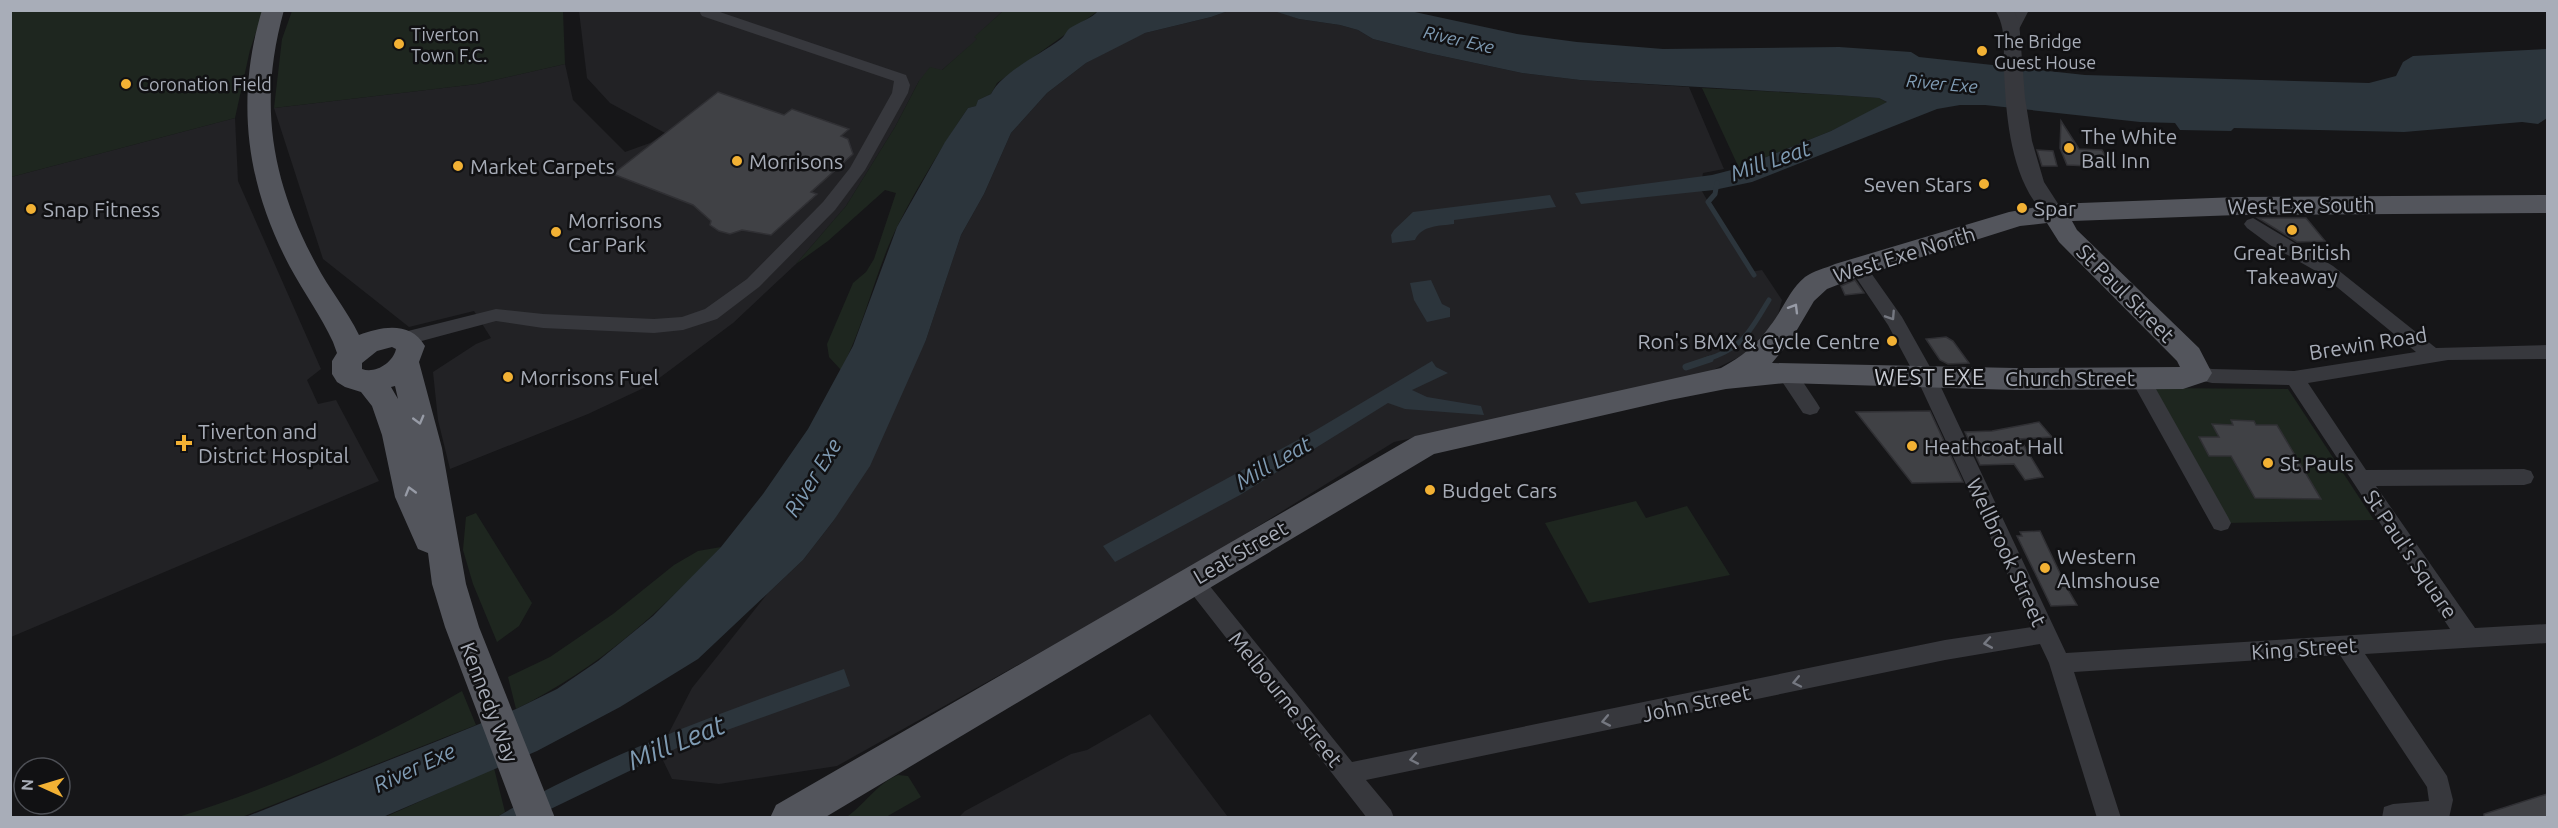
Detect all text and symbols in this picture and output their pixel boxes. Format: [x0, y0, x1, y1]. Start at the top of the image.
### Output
water label: River Exe [1422, 21, 1496, 57]
place label: Tiverton Town F.C. [411, 24, 487, 65]
place label: The Bridge Guest House [1994, 31, 2096, 72]
marker: Tiverton Town F.C. [392, 37, 406, 51]
marker: The Bridge Guest House [1975, 44, 1989, 58]
water label: River Exe [1906, 70, 1978, 96]
place label: Coronation Field [138, 74, 272, 94]
marker: Coronation Field [119, 77, 133, 91]
place label: The White Ball Inn [2081, 124, 2177, 172]
water label: Mill Leat [1727, 135, 1814, 185]
marker: The White Ball Inn [2062, 141, 2076, 155]
place label: Morrisons [749, 149, 843, 173]
place label: Market Carpets [470, 154, 615, 178]
marker: Morrisons [730, 154, 744, 168]
marker: Market Carpets [451, 159, 465, 173]
place label: Seven Stars [1864, 172, 1972, 196]
marker: Seven Stars [1977, 177, 1991, 191]
street label: West Exe South [2227, 192, 2375, 218]
place label: Spar [2034, 196, 2076, 220]
place label: Snap Fitness [43, 197, 160, 221]
marker: Spar [2015, 201, 2029, 215]
marker: Snap Fitness [24, 202, 38, 216]
place label: Morrisons Car Park [568, 208, 662, 256]
street label: West Exe North [1830, 221, 1978, 287]
marker: Great British Takeaway [2285, 223, 2299, 237]
marker: Morrisons Car Park [549, 225, 563, 239]
street label: St Paul Street [2072, 239, 2180, 347]
place label: Great British Takeaway [2233, 240, 2351, 288]
one-way arrow [1787, 304, 1799, 314]
one-way arrow [1884, 309, 1895, 320]
street label: Brewin Road [2307, 322, 2429, 364]
place label: Ron's BMX & Cycle Centre [1637, 329, 1880, 353]
marker: Ron's BMX & Cycle Centre [1885, 334, 1899, 348]
district label: WEST EXE [1874, 364, 1986, 389]
place label: Morrisons Fuel [520, 365, 659, 389]
street label: Church Street [2005, 366, 2135, 390]
marker: Morrisons Fuel [501, 370, 515, 384]
one-way arrow [412, 415, 424, 425]
place label: Tiverton and District Hospital [198, 419, 349, 467]
water label: Mill Leat [1231, 430, 1316, 494]
water label: River Exe [778, 433, 846, 521]
marker: Tiverton and District Hospital [175, 434, 193, 452]
place label: Heathcoat Hall [1924, 434, 2064, 458]
marker: Heathcoat Hall [1905, 439, 1919, 453]
place label: St Pauls [2280, 451, 2354, 475]
marker: St Pauls [2261, 456, 2275, 470]
street label: Wellbrook Street [1962, 474, 2052, 630]
place label: Budget Cars [1442, 478, 1557, 502]
marker: Budget Cars [1423, 483, 1437, 497]
street label: St Paul's Square [2359, 485, 2463, 623]
one-way arrow [405, 486, 417, 497]
street label: Leat Street [1189, 515, 1291, 589]
place label: Western Almshouse [2057, 544, 2160, 592]
marker: Western Almshouse [2038, 561, 2052, 575]
street label: Melbourne Street [1224, 627, 1348, 771]
street label: King Street [2250, 632, 2358, 664]
one-way arrow [1983, 636, 1993, 649]
street label: Kennedy Way [456, 639, 524, 765]
one-way arrow [1792, 675, 1802, 688]
street label: John Street [1640, 680, 1752, 726]
water label: Mill Leat [623, 709, 729, 775]
one-way arrow [1601, 714, 1611, 727]
water label: River Exe [369, 737, 459, 797]
one-way arrow [1410, 752, 1420, 765]
north arrow [12, 756, 72, 816]
text: N [18, 778, 36, 792]

